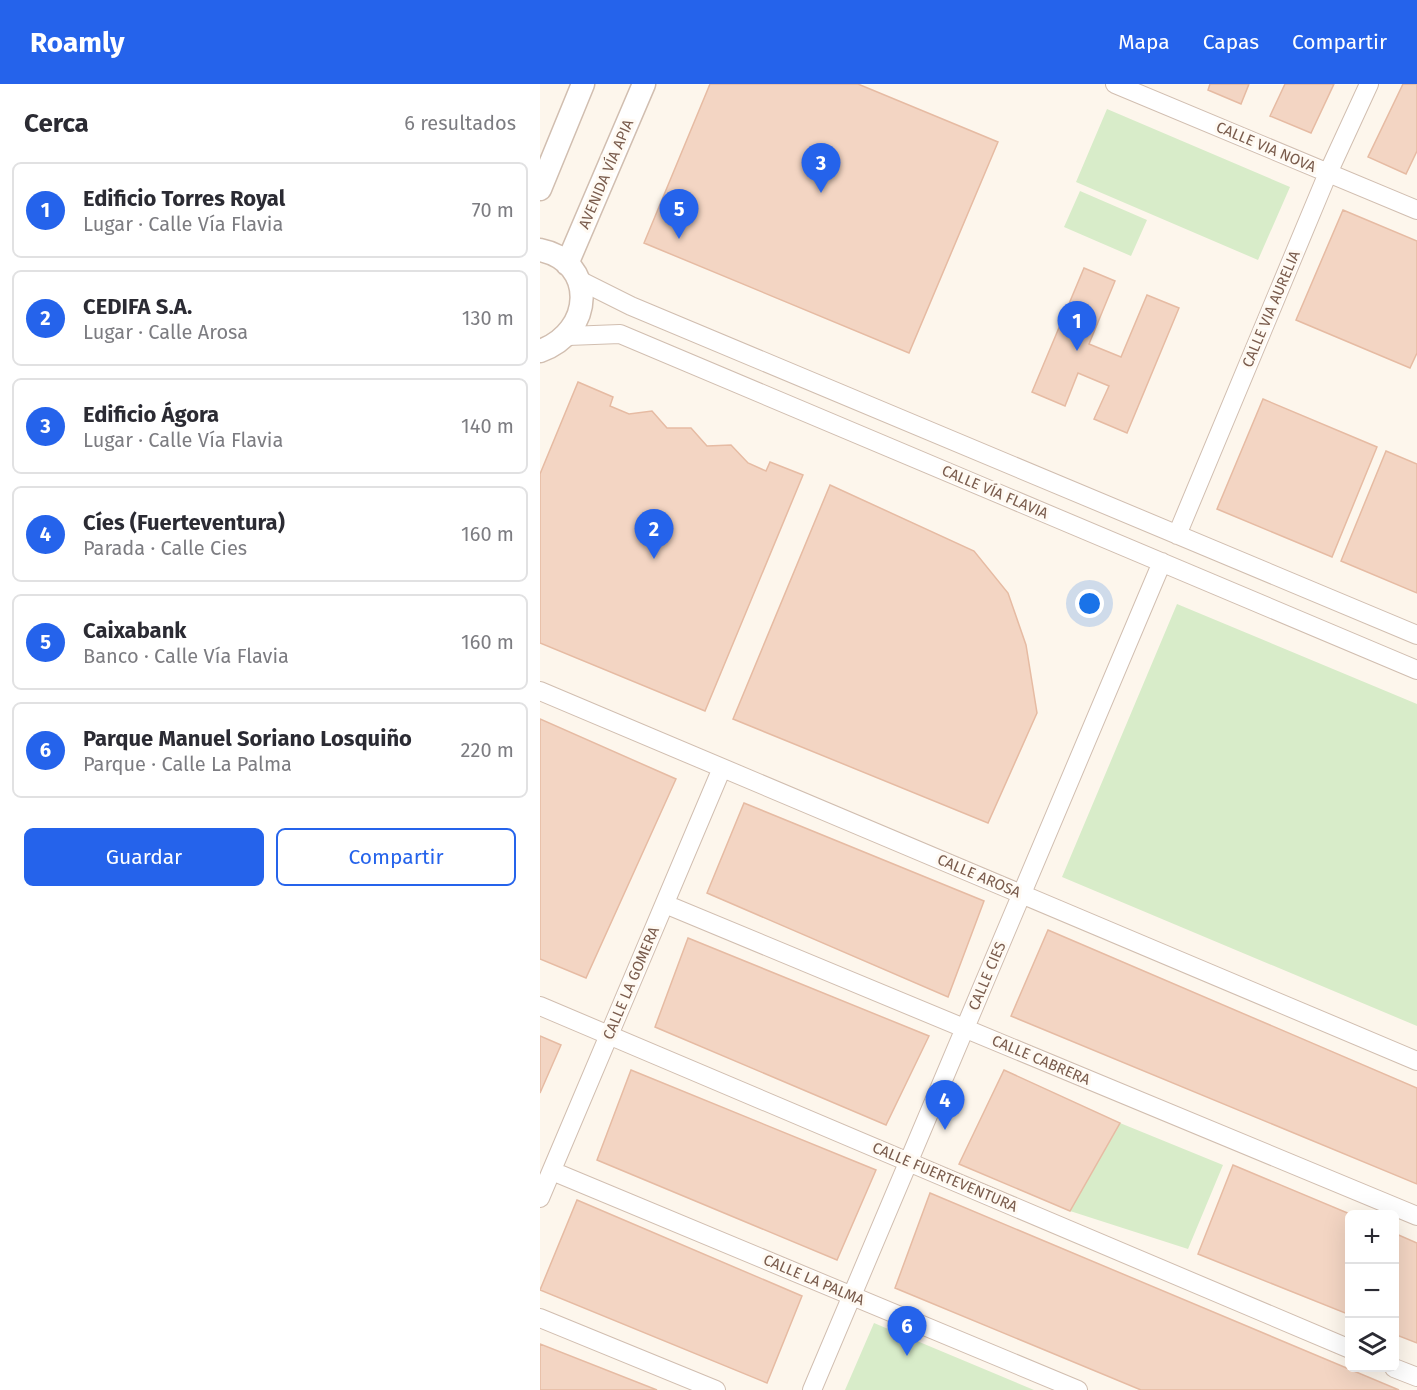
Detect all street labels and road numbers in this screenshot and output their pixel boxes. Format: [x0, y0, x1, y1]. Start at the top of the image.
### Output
street label: AVENIDA VÍA APIA [575, 116, 637, 231]
street label: CALLE VIA NOVA [1213, 118, 1319, 176]
street label: CALLE VIA AURELIA [1238, 247, 1304, 370]
street label: CALLE VÍA FLAVIA [939, 461, 1051, 523]
street label: CALLE AROSA [935, 850, 1024, 902]
street label: CALLE LA GOMERA [599, 923, 663, 1042]
street label: CALLE CIES [964, 939, 1010, 1013]
street label: CALLE CABRERA [989, 1031, 1093, 1089]
street label: CALLE FUERTEVENTURA [870, 1138, 1021, 1216]
street label: CALLE LA PALMA [761, 1251, 868, 1310]

